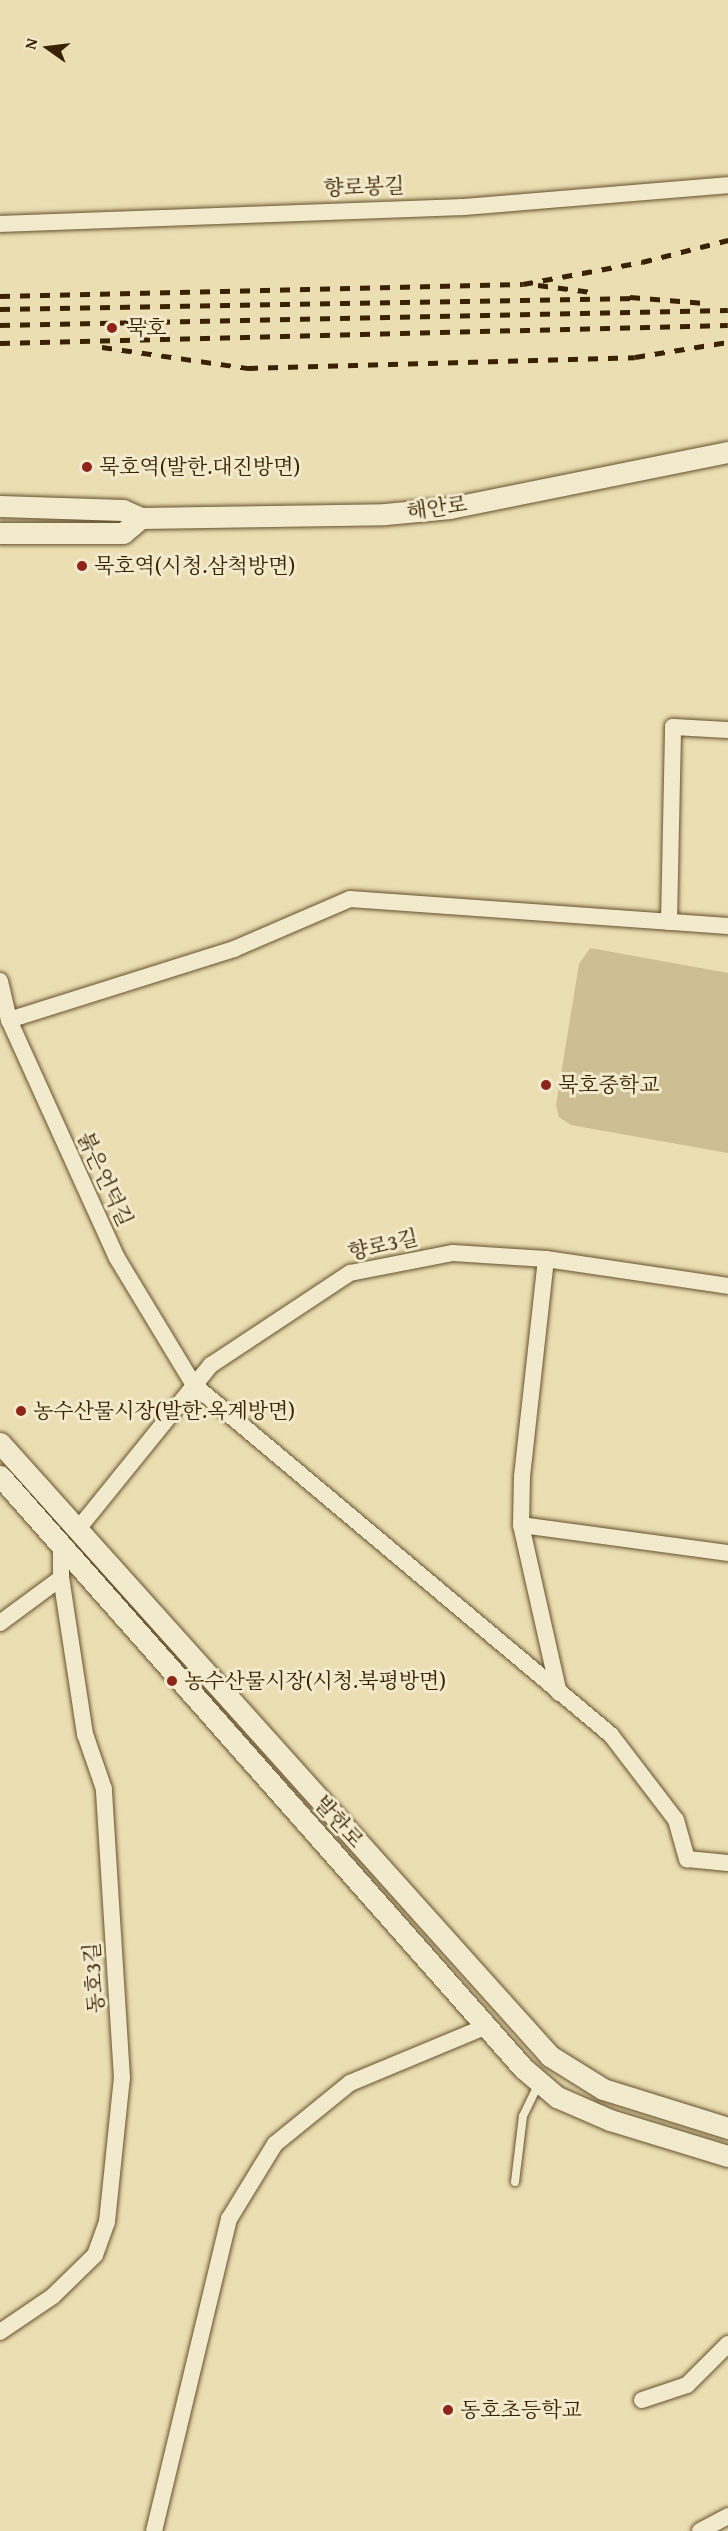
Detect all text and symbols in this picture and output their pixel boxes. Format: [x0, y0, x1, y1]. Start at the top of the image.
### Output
north arrow [18, 18, 78, 78]
text: N [18, 36, 43, 52]
street label: 향로봉길 [323, 173, 405, 201]
place label: 묵호 [126, 315, 167, 341]
marker: 묵호 [103, 319, 121, 337]
place label: 묵호역(발한.대진방면) [99, 454, 300, 480]
marker: 묵호역(발한.대진방면) [80, 460, 94, 474]
street label: 해안로 [405, 491, 469, 525]
place label: 묵호역(시청.삼척방면) [94, 553, 295, 579]
marker: 묵호역(시청.삼척방면) [75, 559, 89, 573]
place label: 묵호중학교 [558, 1072, 659, 1098]
marker: 묵호중학교 [539, 1078, 553, 1092]
street label: 붉은언덕길 [72, 1128, 138, 1230]
street label: 향로3길 [346, 1225, 420, 1265]
place label: 농수산물시장(발한.옥계방면) [33, 1398, 295, 1424]
marker: 농수산물시장(발한.옥계방면) [14, 1404, 28, 1418]
place label: 농수산물시장(시청.북평방면) [184, 1668, 446, 1694]
marker: 농수산물시장(시청.북평방면) [165, 1674, 179, 1688]
street label: 발한로 [309, 1791, 369, 1853]
street label: 동호3길 [79, 1942, 109, 2014]
place label: 동호초등학교 [460, 2397, 582, 2423]
marker: 동호초등학교 [441, 2403, 455, 2417]

